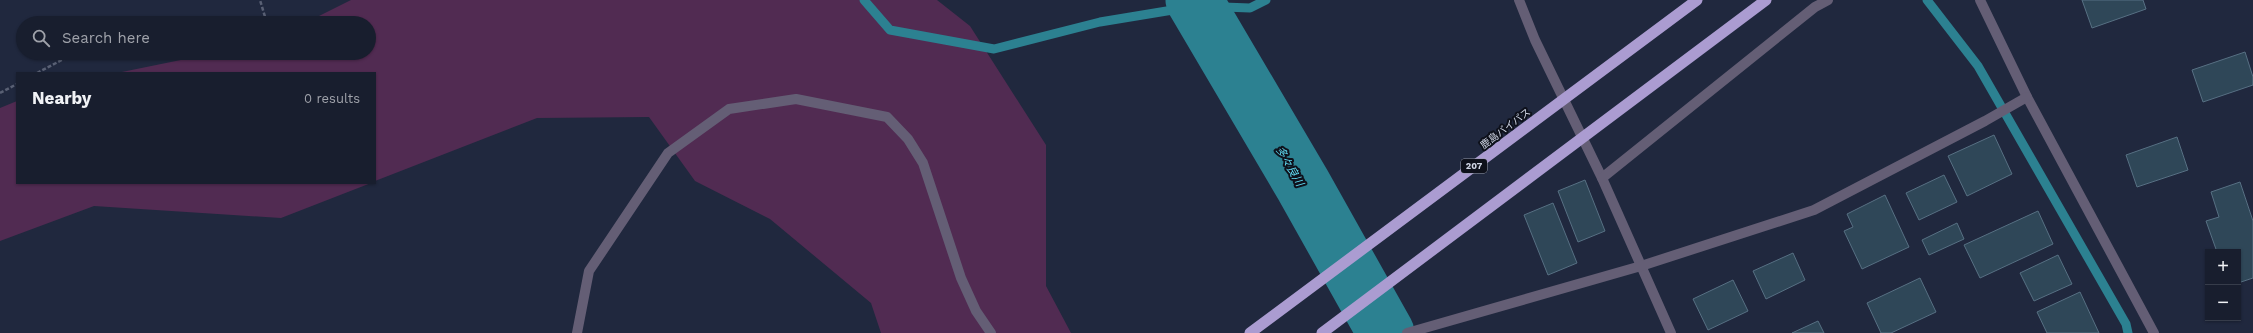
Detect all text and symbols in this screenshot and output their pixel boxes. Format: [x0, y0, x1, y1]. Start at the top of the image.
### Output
search box [16, 16, 376, 60]
icon: search [30, 27, 52, 49]
text: Search here [62, 29, 150, 47]
text: Nearby [32, 88, 91, 108]
text: 0 results [304, 91, 360, 106]
street label: 鹿島バイパス [1478, 106, 1532, 151]
water label: 多々良川 [1273, 144, 1307, 189]
road number: 207 [1461, 159, 1487, 173]
map controls [2205, 249, 2241, 321]
button: + [2205, 249, 2241, 285]
button: − [2205, 285, 2241, 321]

